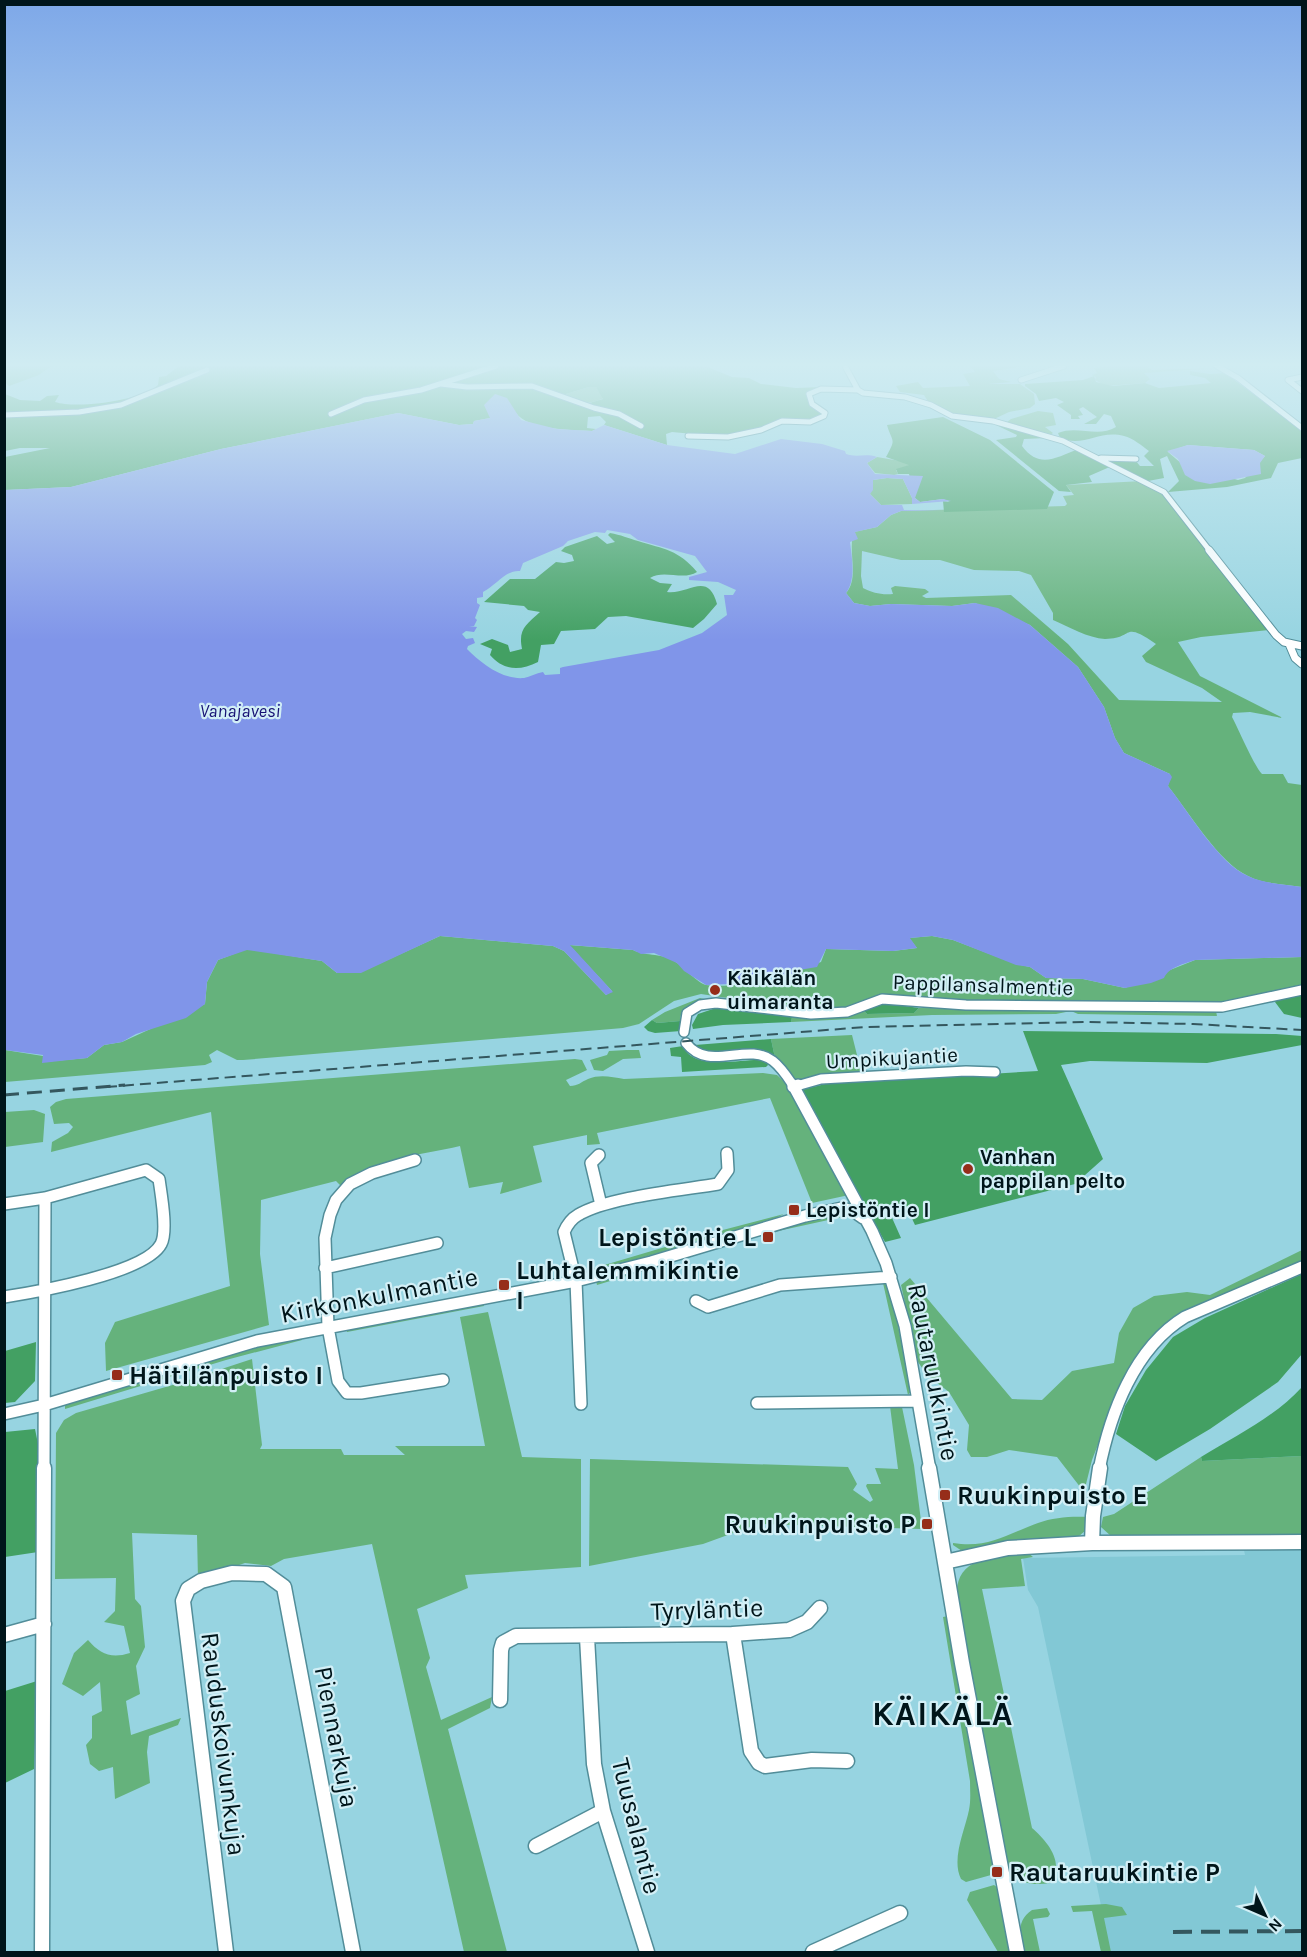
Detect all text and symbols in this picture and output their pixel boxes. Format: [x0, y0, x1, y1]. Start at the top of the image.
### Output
water label: Vanajavesi [200, 700, 280, 722]
place label: Käikälän uimaranta [727, 966, 833, 1014]
street label: Pappilansalmentie [892, 970, 1074, 1000]
marker: Käikälän uimaranta [708, 983, 722, 997]
street label: Umpikujantie [825, 1043, 959, 1073]
place label: Vanhan pappilan pelto [980, 1145, 1125, 1193]
marker: Vanhan pappilan pelto [961, 1162, 975, 1176]
place label: Lepistöntie I [806, 1198, 930, 1222]
marker: Lepistöntie I [787, 1203, 801, 1217]
place label: Lepistöntie L [598, 1222, 756, 1253]
marker: Lepistöntie L [761, 1230, 775, 1244]
place label: Luhtalemmikintie I [516, 1255, 739, 1316]
street label: Kirkonkulmantie [278, 1261, 480, 1330]
marker: Luhtalemmikintie I [497, 1278, 511, 1292]
street label: Rautaruukintie [901, 1281, 966, 1463]
place label: Häitilänpuisto I [129, 1360, 323, 1391]
marker: Häitilänpuisto I [110, 1368, 124, 1382]
place label: Ruukinpuisto E [957, 1480, 1148, 1511]
marker: Ruukinpuisto E [938, 1488, 952, 1502]
place label: Ruukinpuisto P [725, 1509, 915, 1540]
marker: Ruukinpuisto P [920, 1517, 934, 1531]
street label: Tyryläntie [650, 1592, 764, 1627]
street label: Rauduskoivunkuja [194, 1631, 253, 1857]
street label: Piennarkuja [308, 1664, 365, 1810]
district label: KÄIKÄLÄ [872, 1695, 1014, 1733]
street label: Tuusalantie [605, 1755, 668, 1897]
place label: Rautaruukintie P [1009, 1857, 1220, 1888]
marker: Rautaruukintie P [990, 1865, 1004, 1879]
north arrow [1235, 1885, 1295, 1945]
text: N [1265, 1914, 1286, 1936]

